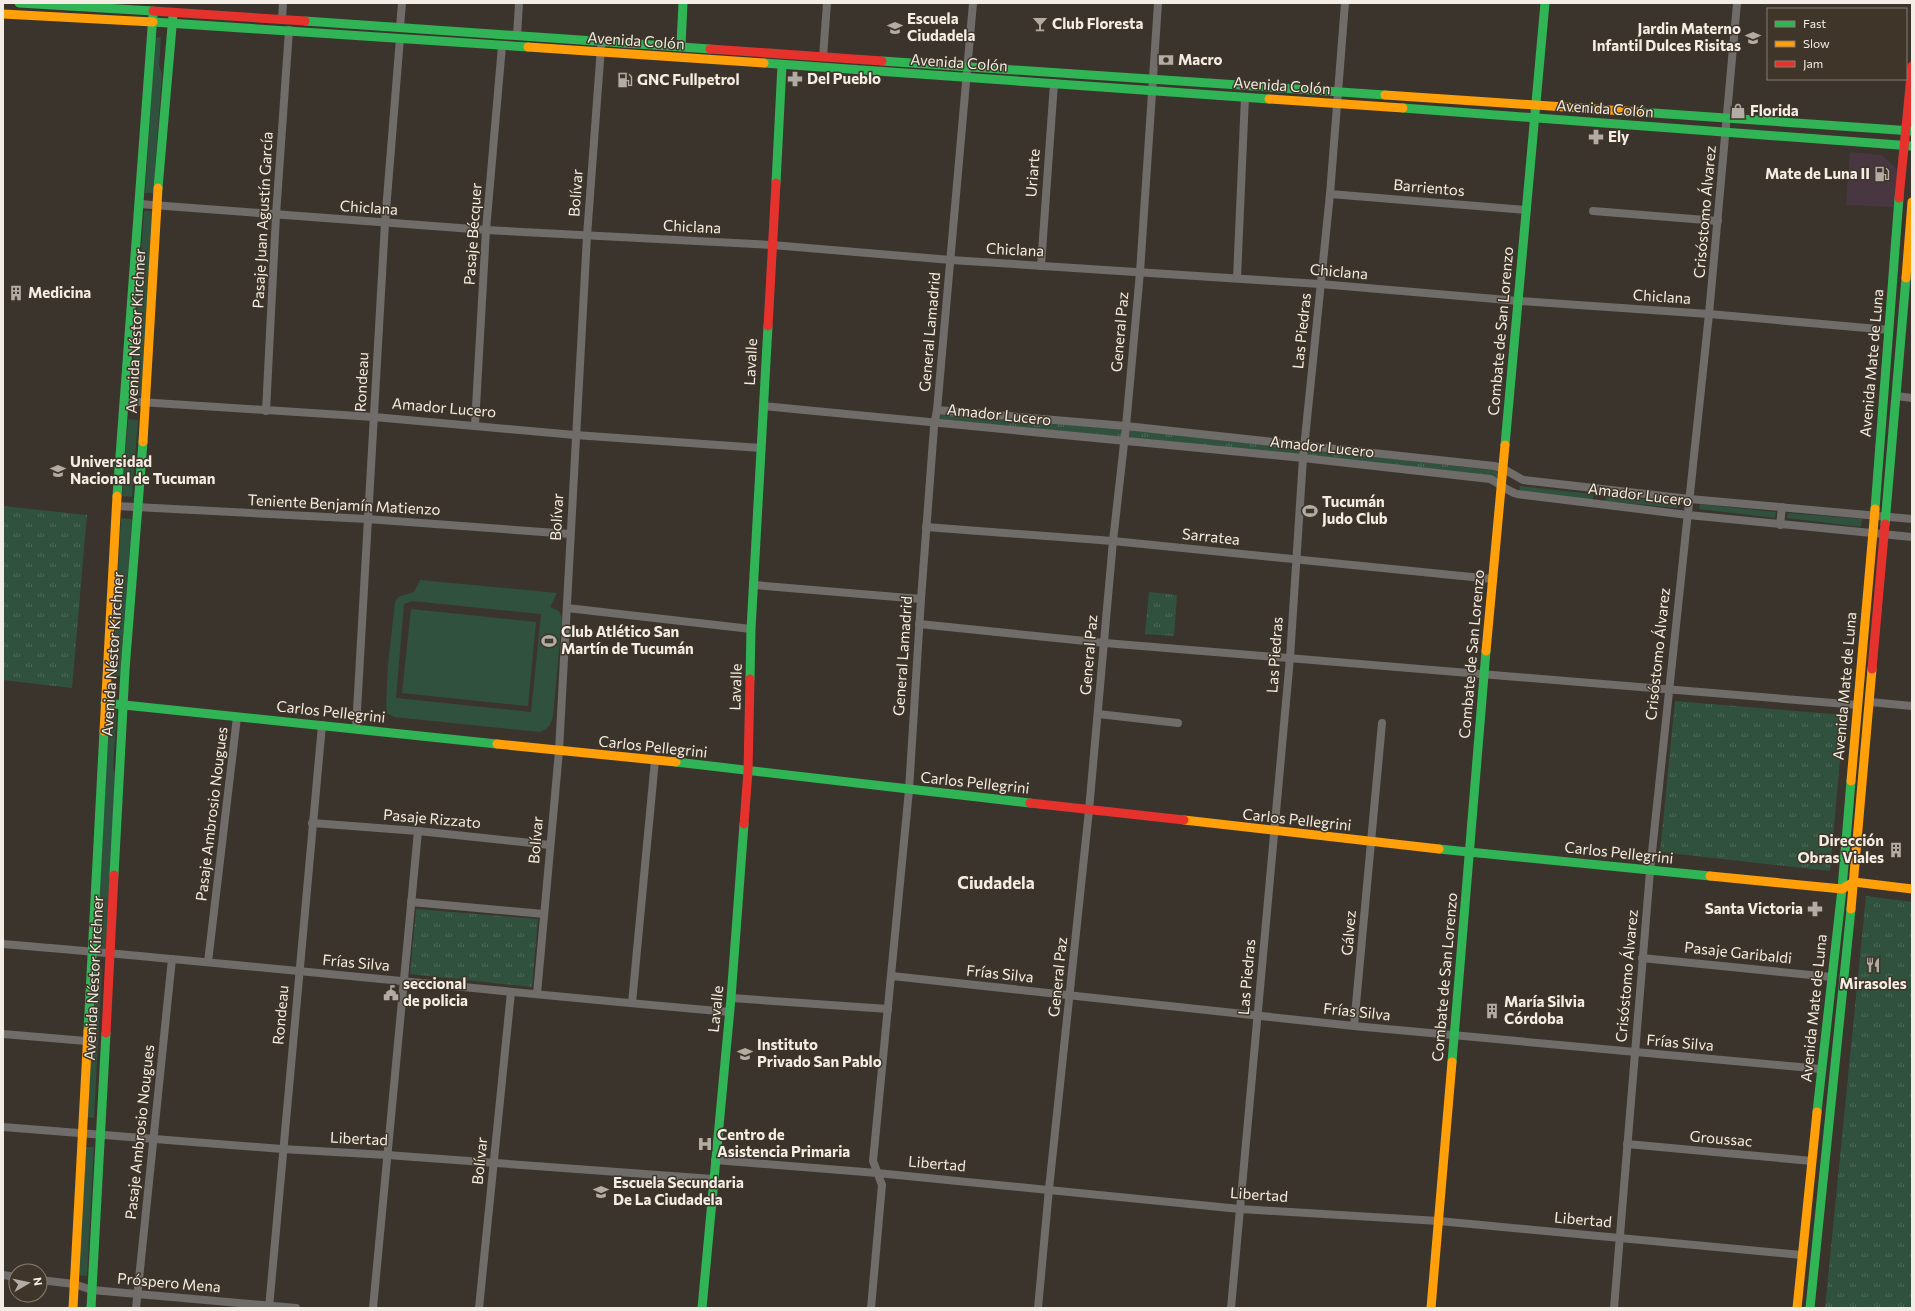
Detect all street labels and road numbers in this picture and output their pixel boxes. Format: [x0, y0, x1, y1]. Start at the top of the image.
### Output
street label: Avenida Colón [587, 28, 685, 52]
street label: Avenida Colón [910, 50, 1008, 74]
street label: Avenida Colón [1233, 73, 1331, 97]
street label: Avenida Colón [1556, 96, 1654, 120]
street label: Pasaje Juan Agustín García [248, 131, 276, 309]
street label: Crisóstomo Álvarez [1688, 145, 1719, 279]
street label: Uriarte [1021, 148, 1043, 198]
street label: Bolívar [564, 169, 586, 217]
street label: Barrientos [1393, 175, 1466, 199]
street label: Pasaje Bécquer [459, 182, 485, 286]
street label: Chiclana [339, 196, 399, 218]
street label: Chiclana [662, 215, 722, 237]
street label: Chiclana [985, 238, 1045, 260]
street label: Combate de San Lorenzo [1484, 246, 1516, 416]
street label: Avenida Néstor Kirchner [122, 248, 148, 414]
street label: Chiclana [1309, 259, 1369, 283]
street label: General Lamadrid [915, 271, 943, 393]
street label: Chiclana [1632, 285, 1692, 307]
street label: Avenida Mate de Luna [1856, 288, 1886, 438]
street label: General Paz [1107, 291, 1131, 373]
street label: Las Piedras [1288, 292, 1314, 370]
street label: Lavalle [740, 338, 760, 386]
street label: Rondeau [350, 352, 372, 412]
street label: Amador Lucero [391, 393, 497, 421]
street label: Amador Lucero [946, 400, 1052, 428]
street label: Amador Lucero [1269, 432, 1375, 460]
street label: Amador Lucero [1587, 479, 1693, 509]
street label: Teniente Benjamín Matienzo [247, 490, 441, 518]
street label: Bolívar [546, 493, 566, 541]
street label: Sarratea [1181, 524, 1241, 548]
street label: Combate de San Lorenzo [1455, 569, 1487, 739]
street label: Avenida Néstor Kirchner [97, 571, 127, 737]
street label: Crisóstomo Álvarez [1640, 587, 1673, 721]
street label: General Lamadrid [889, 595, 915, 717]
street label: Avenida Mate de Luna [1829, 611, 1859, 761]
street label: General Paz [1076, 614, 1100, 696]
street label: Las Piedras [1262, 616, 1286, 694]
street label: Lavalle [725, 663, 745, 711]
street label: Carlos Pellegrini [276, 696, 386, 726]
street label: Pasaje Ambrosio Nougues [191, 725, 231, 902]
street label: Carlos Pellegrini [598, 731, 708, 761]
street label: Carlos Pellegrini [920, 767, 1030, 797]
street label: Carlos Pellegrini [1242, 804, 1352, 834]
street label: Pasaje Rizzato [382, 805, 482, 831]
street label: Bolívar [524, 815, 546, 864]
street label: Carlos Pellegrini [1564, 837, 1674, 867]
street label: Combate de San Lorenzo [1428, 892, 1460, 1062]
street label: Avenida Néstor Kirchner [80, 895, 106, 1061]
street label: Crisóstomo Álvarez [1610, 909, 1641, 1043]
street label: Gálvez [1337, 910, 1359, 956]
street label: Avenida Mate de Luna [1796, 933, 1830, 1083]
street label: General Paz [1044, 936, 1070, 1018]
street label: Pasaje Garibaldi [1683, 937, 1793, 967]
street label: Las Piedras [1234, 938, 1258, 1016]
street label: Frías Silva [322, 950, 391, 974]
street label: Frías Silva [966, 961, 1035, 985]
street label: Rondeau [268, 984, 292, 1046]
street label: Lavalle [704, 984, 726, 1033]
street label: Frías Silva [1323, 999, 1392, 1023]
street label: Frías Silva [1646, 1030, 1715, 1054]
street label: Pasaje Ambrosio Nougues [121, 1043, 157, 1220]
street label: Groussac [1689, 1126, 1753, 1150]
street label: Libertad [330, 1127, 388, 1149]
street label: Bolívar [468, 1136, 490, 1186]
street label: Libertad [907, 1152, 967, 1174]
street label: Libertad [1230, 1183, 1289, 1205]
street label: Libertad [1553, 1208, 1613, 1230]
street label: Próspero Mena [117, 1269, 222, 1295]

